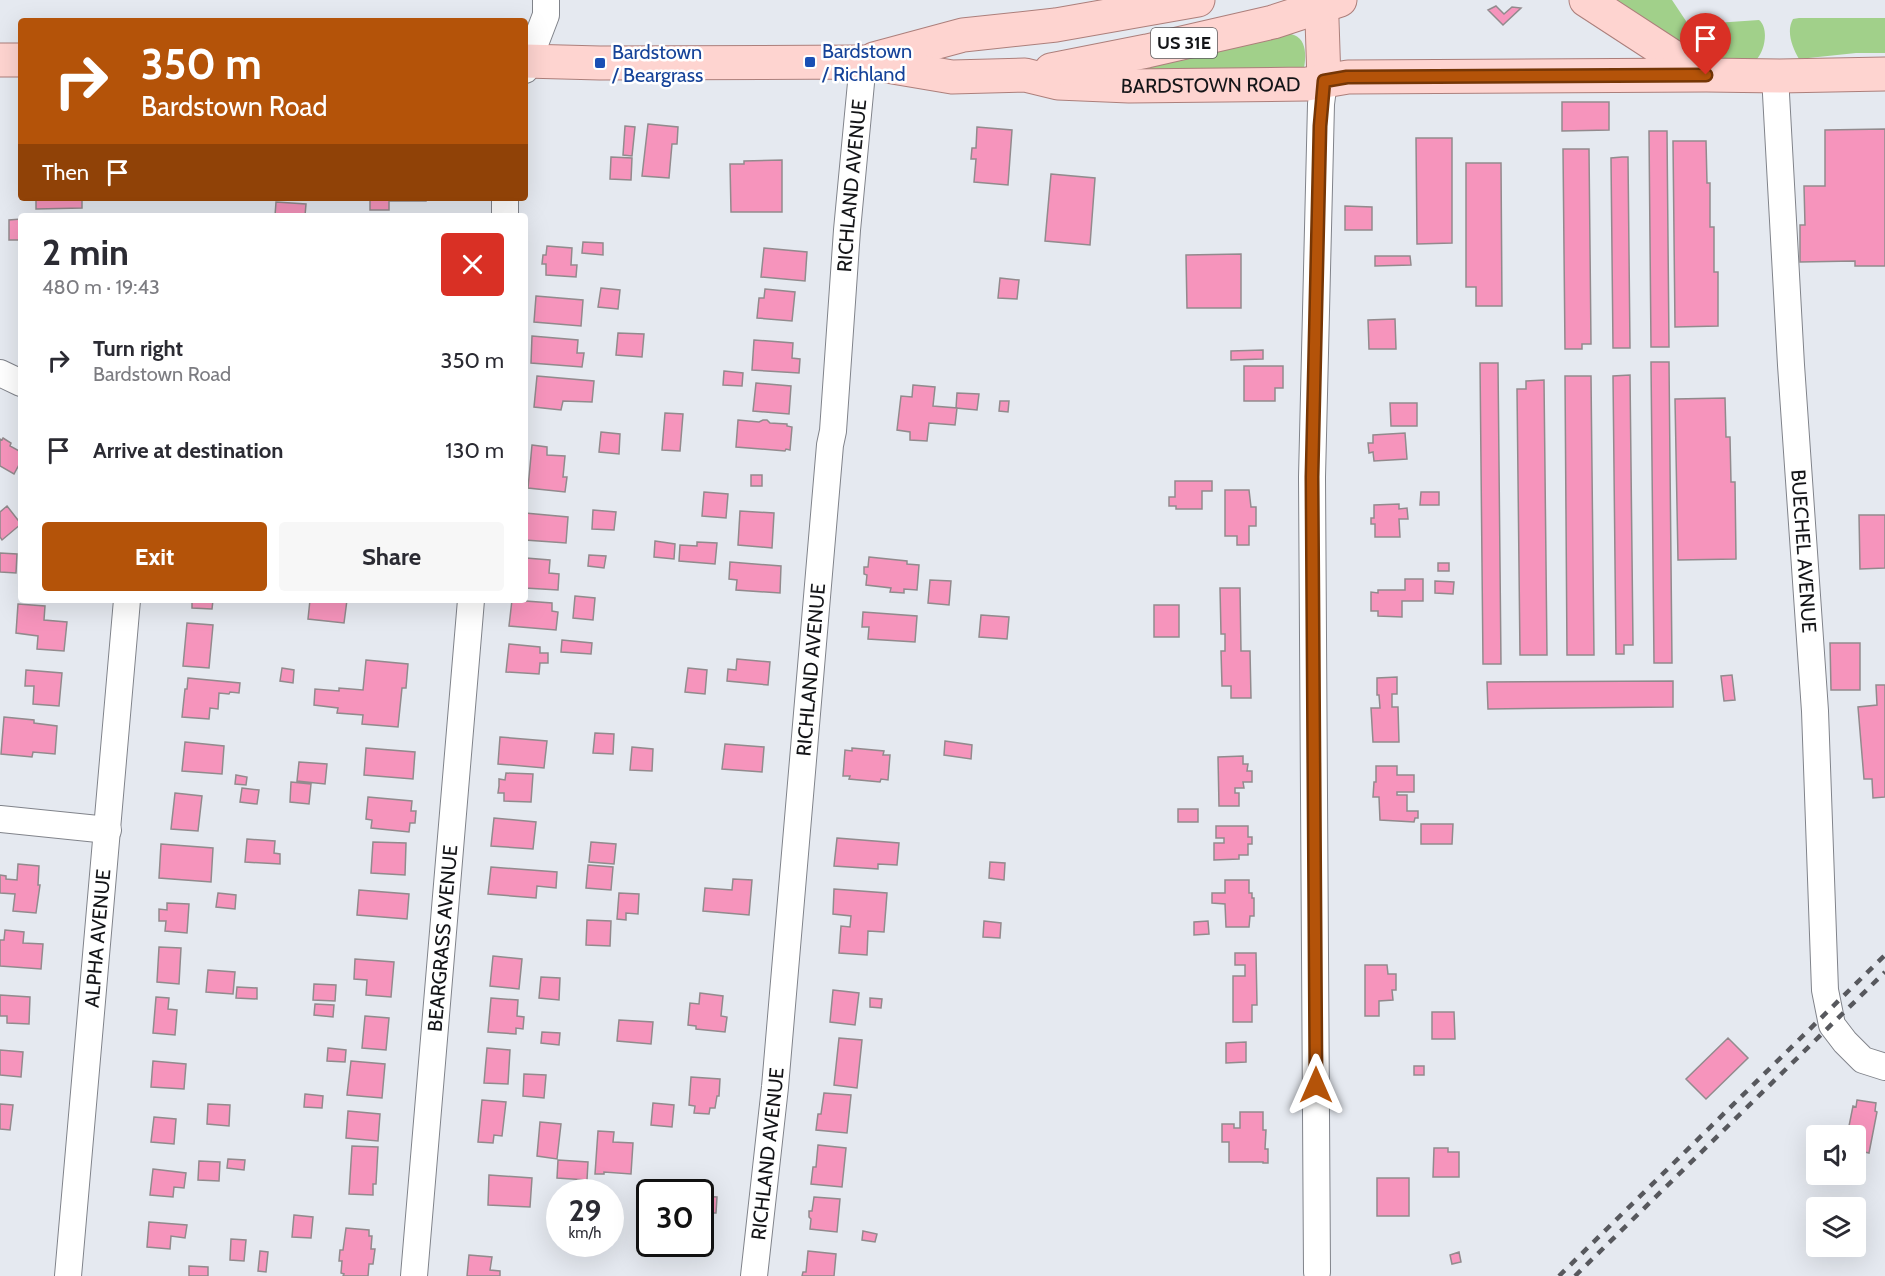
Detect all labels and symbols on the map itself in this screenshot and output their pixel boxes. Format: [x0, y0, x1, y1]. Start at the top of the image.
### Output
pin [1680, 13, 1731, 75]
road number: US 31E [1151, 28, 1217, 58]
place label: Bardstown / Richland [821, 39, 912, 86]
place label: Bardstown / Beargrass [611, 40, 703, 87]
marker: Bardstown / Richland [803, 55, 817, 69]
marker: Bardstown / Beargrass [593, 56, 607, 70]
street label: BARDSTOWN ROAD [1120, 72, 1301, 98]
street label: RICHLAND AVENUE [832, 98, 871, 273]
street label: BUECHEL AVENUE [1786, 469, 1822, 634]
street label: RICHLAND AVENUE [791, 582, 830, 757]
street label: BEARGRASS AVENUE [423, 844, 462, 1033]
street label: ALPHA AVENUE [79, 868, 115, 1009]
position arrow [1284, 1053, 1348, 1117]
street label: RICHLAND AVENUE [746, 1066, 789, 1241]
speed limit sign: 30 [636, 1179, 714, 1257]

